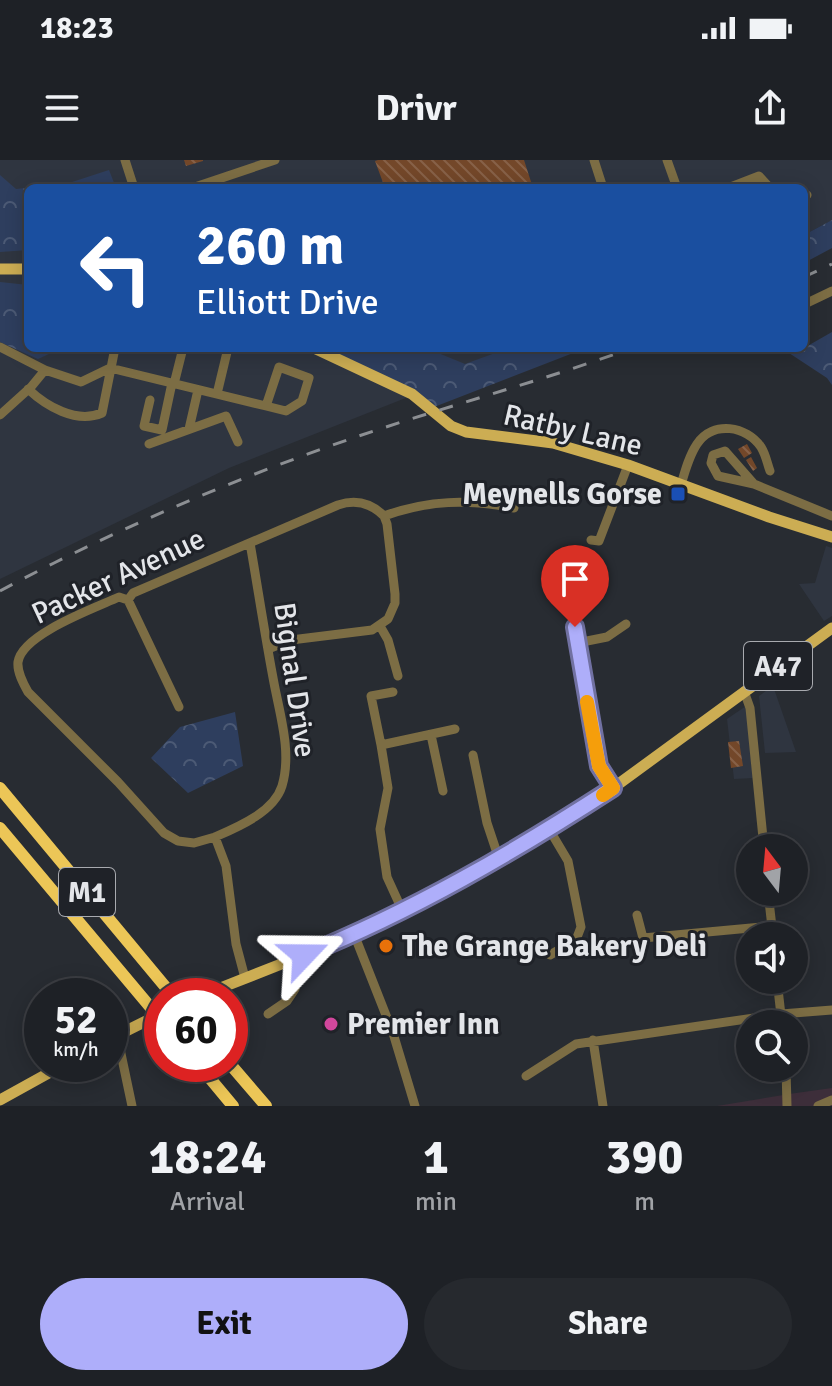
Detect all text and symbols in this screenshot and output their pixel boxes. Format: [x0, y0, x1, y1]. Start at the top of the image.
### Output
text: 18:23 [40, 10, 114, 47]
icon: menu [40, 86, 84, 130]
text: Drivr [375, 86, 457, 131]
icon: share [748, 86, 792, 130]
text: 260 m [196, 211, 344, 280]
icon: left [64, 216, 168, 320]
text: Elliott Drive [196, 280, 379, 325]
street label: Ratby Lane [500, 397, 646, 464]
place label: Meynells Gorse [462, 476, 662, 513]
marker: Meynells Gorse [669, 485, 687, 503]
street label: Packer Avenue [26, 520, 211, 633]
pin [541, 545, 609, 627]
icon: arrive [553, 557, 597, 601]
street label: Bignal Drive [265, 600, 324, 760]
road number: A47 [744, 642, 812, 690]
north arrow [736, 834, 808, 906]
map controls [736, 834, 808, 1082]
road number: M1 [59, 868, 115, 916]
position arrow [262, 913, 346, 997]
button: sound [736, 922, 808, 994]
place label: The Grange Bakery Deli [402, 928, 707, 965]
marker: The Grange Bakery Deli [377, 937, 395, 955]
speed limit sign: 60 [144, 978, 248, 1082]
text: 52 [54, 995, 98, 1045]
place label: Premier Inn [347, 1006, 500, 1043]
button: search [736, 1010, 808, 1082]
marker: Premier Inn [322, 1015, 340, 1033]
text: km/h [53, 1037, 99, 1062]
text: 18:24 [149, 1128, 266, 1187]
text: 1 [423, 1128, 449, 1187]
text: 390 [606, 1128, 683, 1187]
text: Arrival [170, 1186, 245, 1218]
text: min [415, 1186, 457, 1218]
text: m [634, 1186, 655, 1218]
button: Exit [40, 1278, 408, 1370]
button: Share [424, 1278, 792, 1370]

